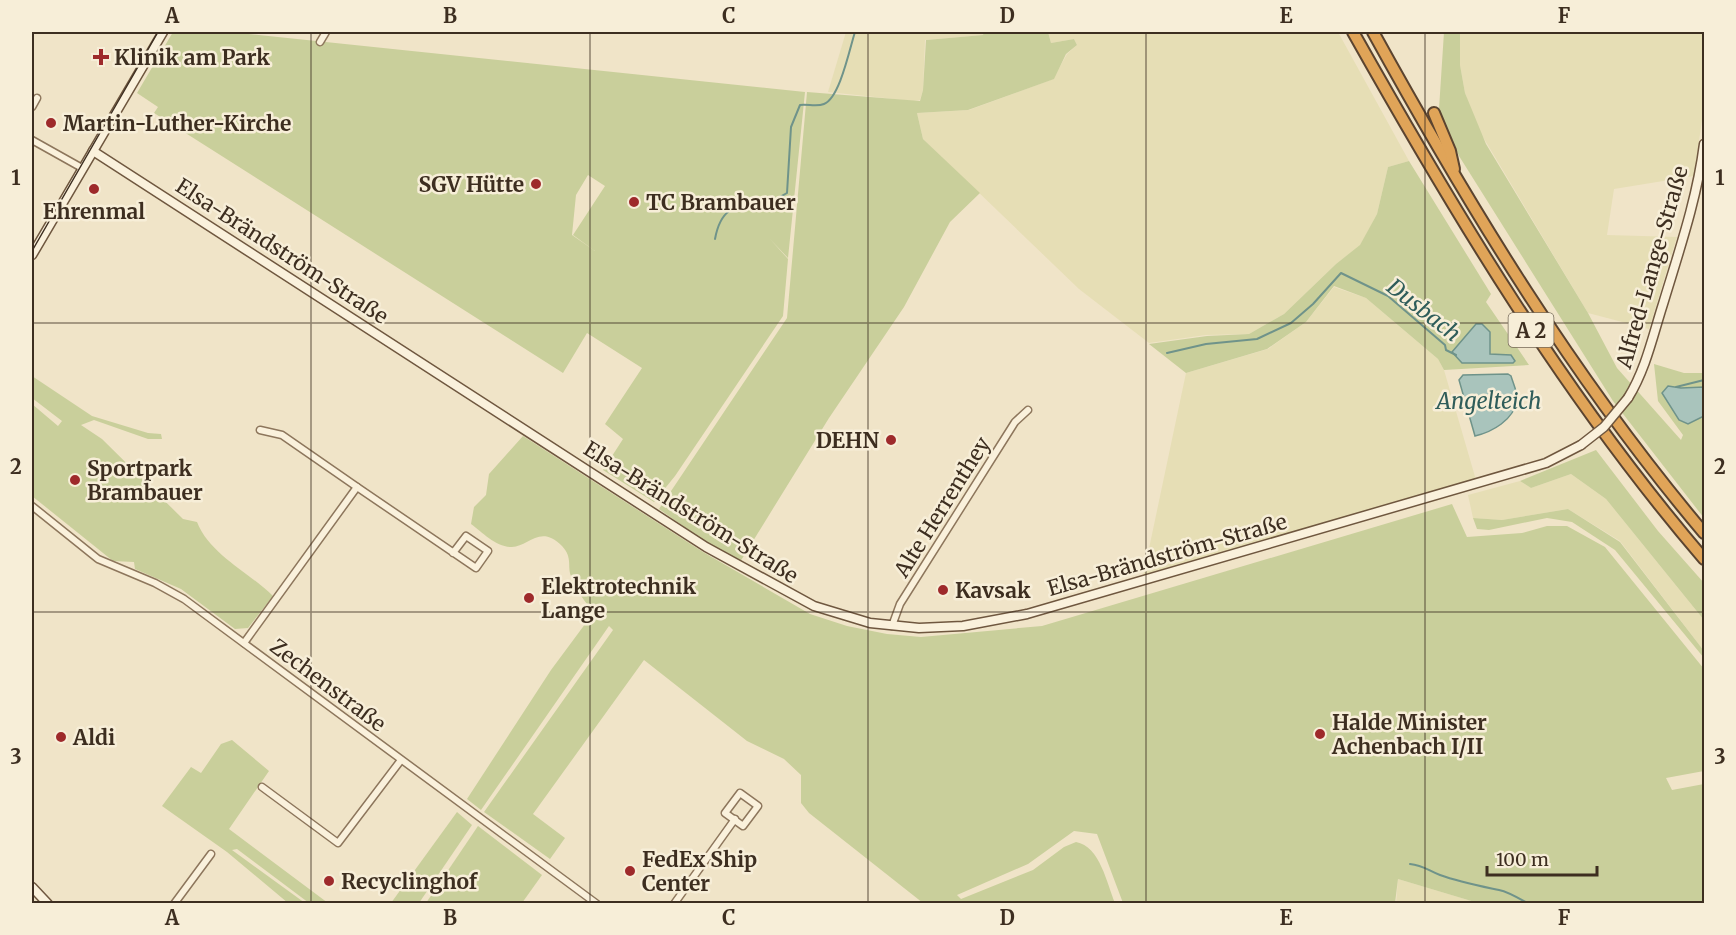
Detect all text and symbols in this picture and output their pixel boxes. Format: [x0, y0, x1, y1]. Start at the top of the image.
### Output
text: A [164, 3, 180, 28]
text: B [443, 3, 457, 28]
text: C [722, 3, 736, 28]
text: D [999, 3, 1015, 28]
text: E [1279, 3, 1293, 28]
text: F [1558, 3, 1571, 28]
place label: Klinik am Park [114, 44, 270, 71]
marker: Klinik am Park [92, 48, 110, 66]
place label: Martin-Luther-Kirche [63, 110, 291, 137]
marker: Martin-Luther-Kirche [44, 116, 58, 130]
street label: Alfred-Lange-Straße [1610, 163, 1694, 372]
text: 1 [11, 165, 21, 190]
text: 1 [1715, 165, 1725, 190]
place label: SGV Hütte [418, 171, 524, 198]
street label: Elsa-Brändström-Straße [171, 172, 393, 330]
marker: SGV Hütte [529, 177, 543, 191]
marker: Ehrenmal [87, 182, 101, 196]
place label: TC Brambauer [646, 189, 796, 216]
marker: TC Brambauer [627, 195, 641, 209]
place label: Ehrenmal [43, 198, 145, 225]
water label: Dusbach [1381, 272, 1466, 347]
road number: A 2 [1508, 313, 1553, 347]
water label: Angelteich [1434, 387, 1542, 415]
place label: DEHN [816, 427, 879, 454]
street label: Alte Herrenthey [887, 431, 996, 583]
marker: DEHN [884, 433, 898, 447]
street label: Elsa-Brändström-Straße [579, 435, 803, 589]
text: 2 [10, 454, 22, 479]
text: 2 [1714, 454, 1726, 479]
place label: Sportpark Brambauer [87, 455, 203, 506]
marker: Sportpark Brambauer [68, 473, 82, 487]
street label: Elsa-Brändström-Straße [1044, 508, 1290, 602]
place label: Elektrotechnik Lange [541, 573, 696, 624]
place label: Kavsak [955, 577, 1031, 604]
marker: Kavsak [936, 583, 950, 597]
marker: Elektrotechnik Lange [522, 591, 536, 605]
street label: Zechenstraße [265, 633, 391, 737]
place label: Halde Minister Achenbach I/II [1331, 709, 1487, 760]
place label: Aldi [72, 724, 115, 751]
marker: Halde Minister Achenbach I/II [1313, 727, 1327, 741]
marker: Aldi [54, 730, 68, 744]
text: 3 [10, 744, 22, 769]
text: 3 [1714, 744, 1726, 769]
scale bar [1487, 839, 1596, 877]
place label: FedEx Ship Center [642, 846, 757, 897]
text: 100 m [1496, 848, 1549, 871]
marker: FedEx Ship Center [623, 864, 637, 878]
place label: Recyclinghof [341, 868, 479, 895]
marker: Recyclinghof [322, 874, 336, 888]
text: A [164, 905, 180, 930]
text: B [443, 905, 457, 930]
text: C [722, 905, 736, 930]
text: D [999, 905, 1015, 930]
text: E [1279, 905, 1293, 930]
text: F [1558, 905, 1571, 930]

